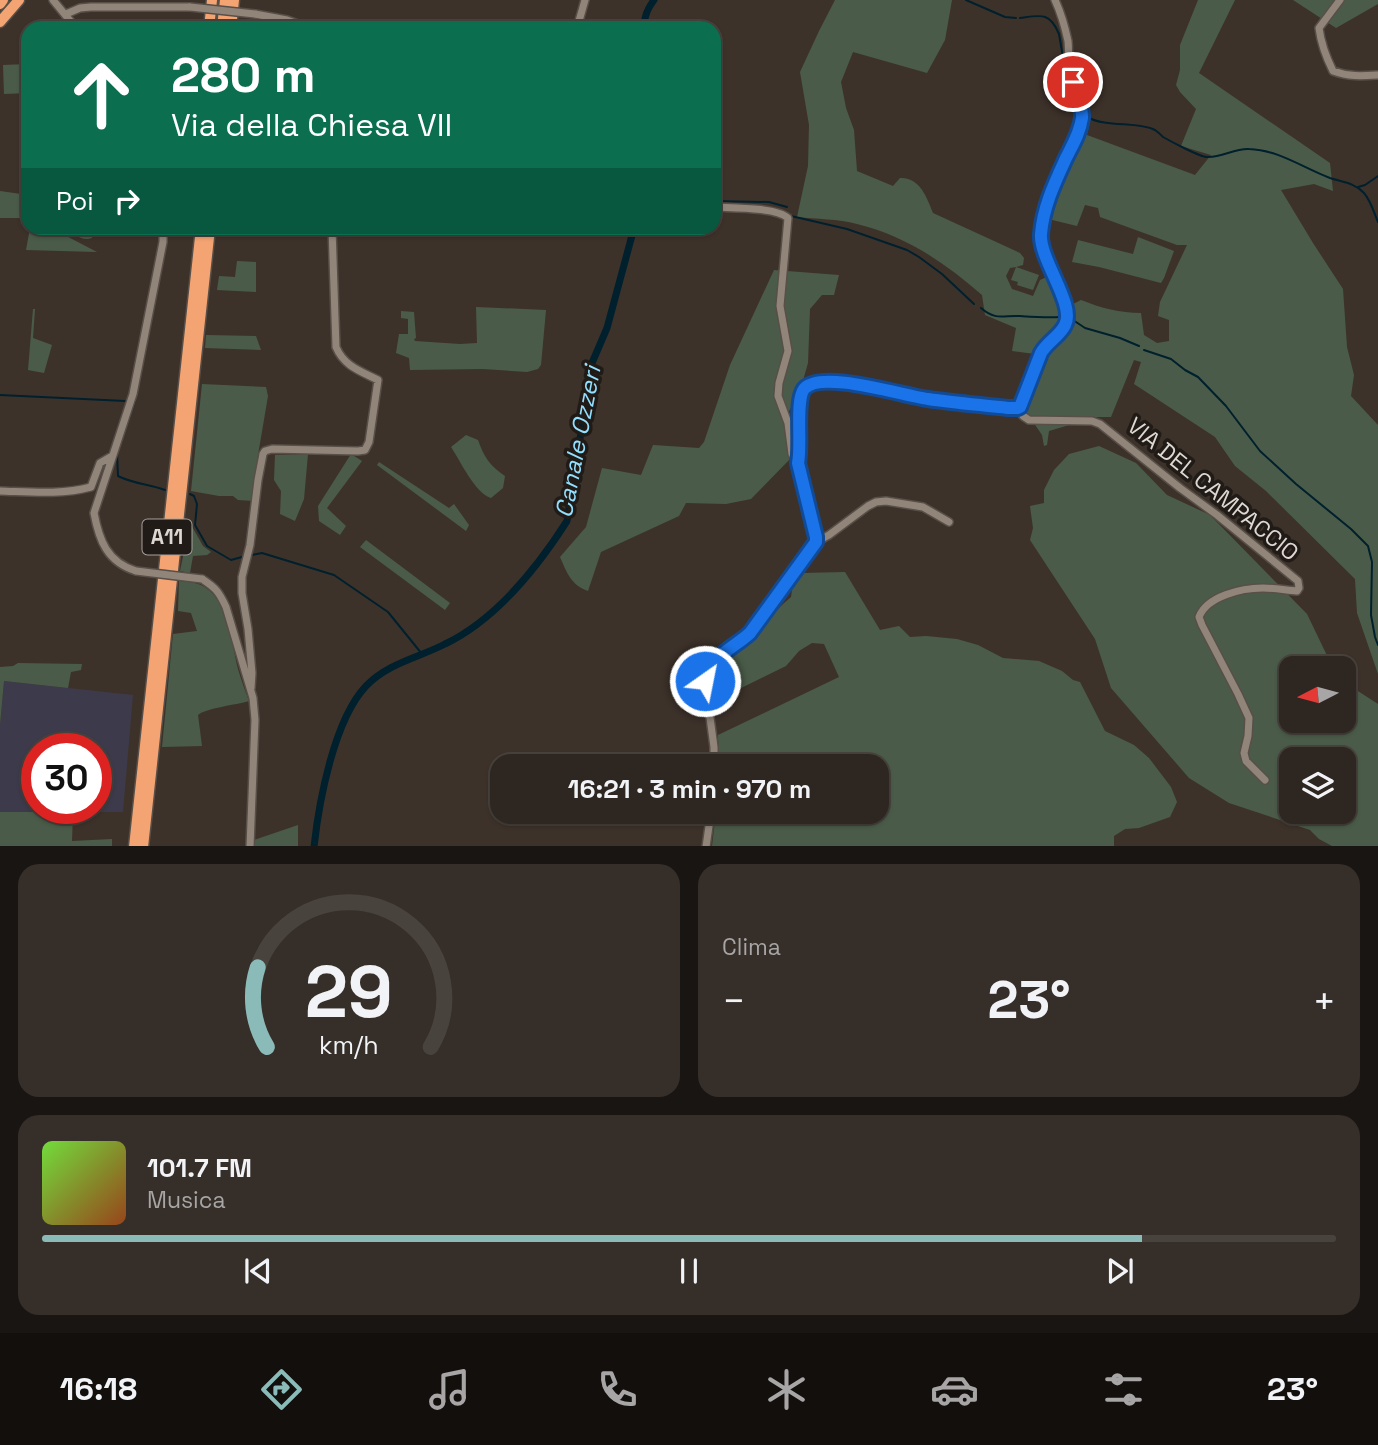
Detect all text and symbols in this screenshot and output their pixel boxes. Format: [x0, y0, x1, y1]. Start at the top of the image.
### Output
text: 280 m [171, 44, 316, 106]
icon: ahead [56, 49, 147, 140]
pin [1043, 52, 1103, 112]
icon: arrive [1054, 63, 1092, 101]
text: Via della Chiesa VII [171, 105, 452, 145]
icon: right [108, 182, 146, 220]
text: Poi [56, 184, 94, 218]
water label: Canale Ozzeri [548, 360, 608, 520]
street label: VIA DEL CAMPACCIO [1121, 411, 1305, 567]
road number: A11 [142, 520, 192, 554]
position arrow [668, 644, 742, 718]
north arrow [1279, 656, 1356, 733]
map controls [1279, 656, 1356, 824]
speed limit sign: 30 [21, 733, 112, 824]
button: layers [1279, 747, 1356, 824]
text: 16:21 · 3 min · 970 m [568, 772, 811, 806]
text: Clima [722, 932, 781, 962]
text: 29 [305, 945, 393, 1038]
text: 23° [988, 967, 1071, 1033]
text: − [722, 977, 746, 1025]
text: + [1312, 977, 1336, 1025]
text: km/h [319, 1028, 379, 1060]
text: 101.7 FM [147, 1151, 252, 1185]
text: Musica [147, 1185, 226, 1215]
icon: previous [239, 1252, 277, 1290]
icon: pause [670, 1252, 708, 1290]
icon: next [1101, 1252, 1139, 1290]
icon: directions [257, 1365, 306, 1414]
icon: music [425, 1365, 474, 1414]
icon: phone [593, 1365, 642, 1414]
icon: climate [762, 1365, 811, 1414]
icon: car [930, 1365, 979, 1414]
icon: filters [1099, 1365, 1148, 1414]
text: 16:18 [60, 1369, 137, 1409]
text: 23° [1267, 1369, 1318, 1409]

